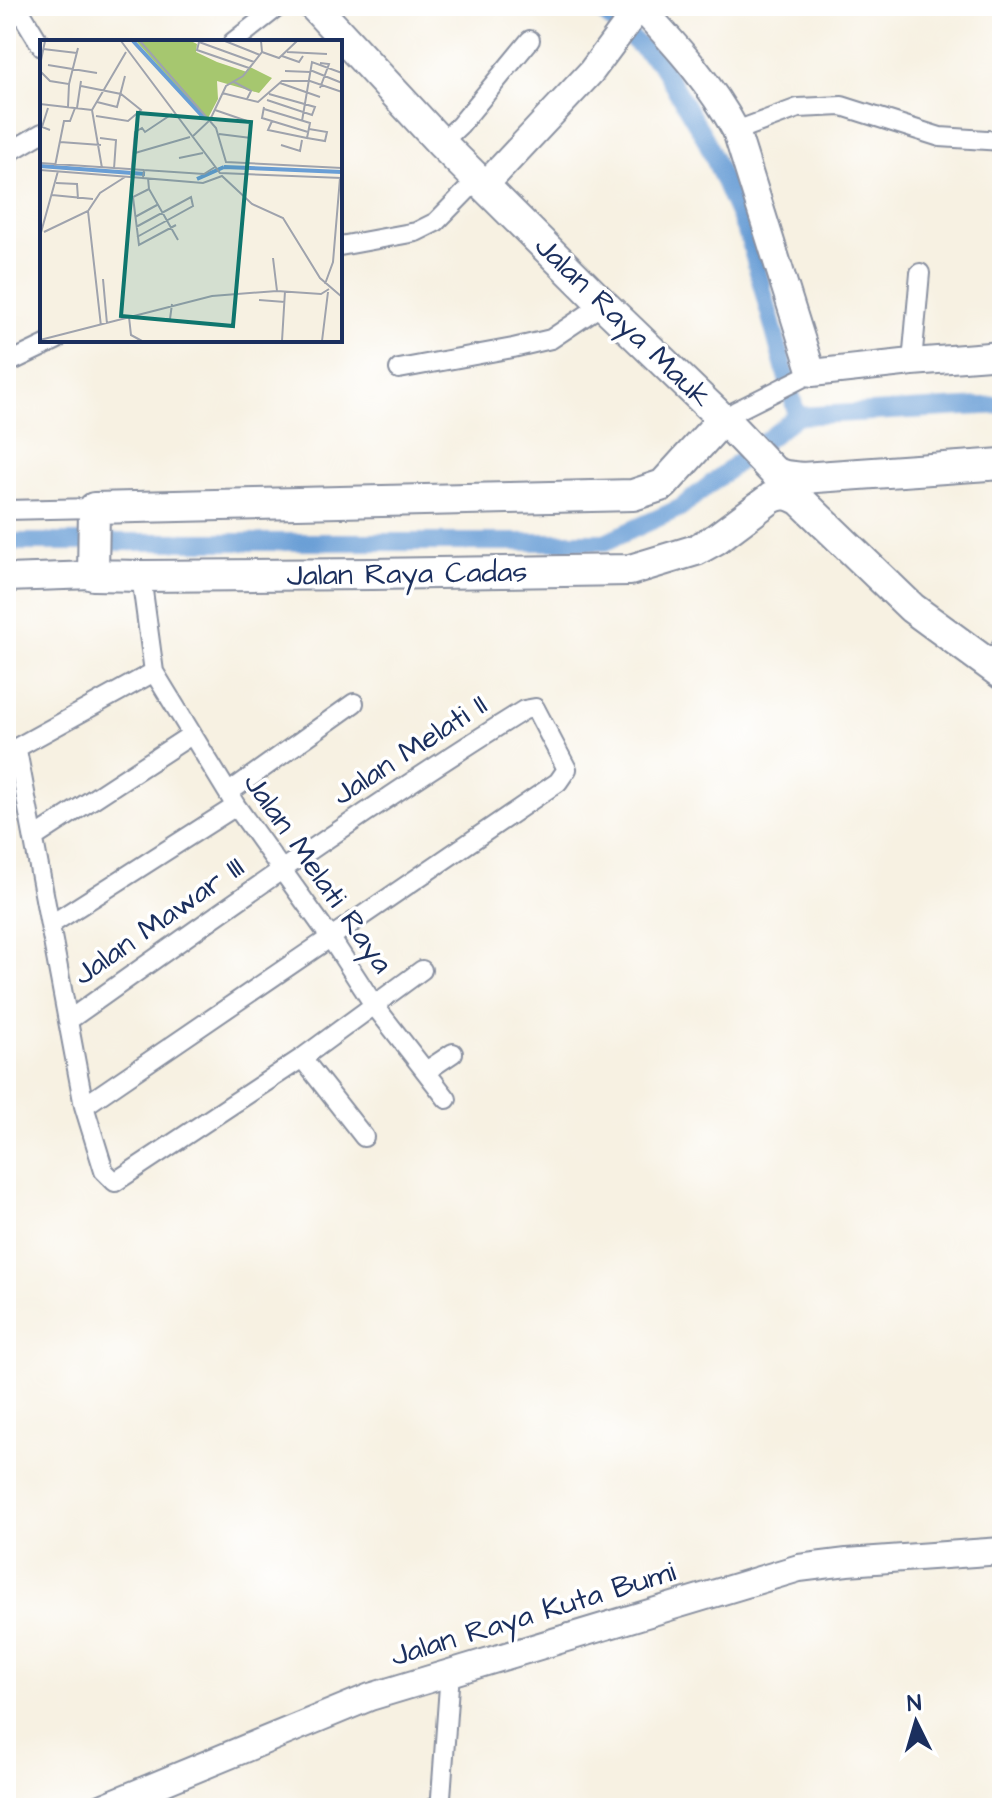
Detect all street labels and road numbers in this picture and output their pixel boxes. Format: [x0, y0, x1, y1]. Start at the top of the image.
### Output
street label: Jalan Raya Mauk [524, 226, 721, 418]
street label: Jalan Raya Cadas [286, 551, 528, 598]
street label: Jalan Melati II [324, 684, 496, 816]
street label: Jalan Melati Raya [232, 764, 403, 982]
street label: Jalan Mawar III [65, 846, 253, 996]
street label: Jalan Raya Kuta Bumi [385, 1551, 681, 1678]

